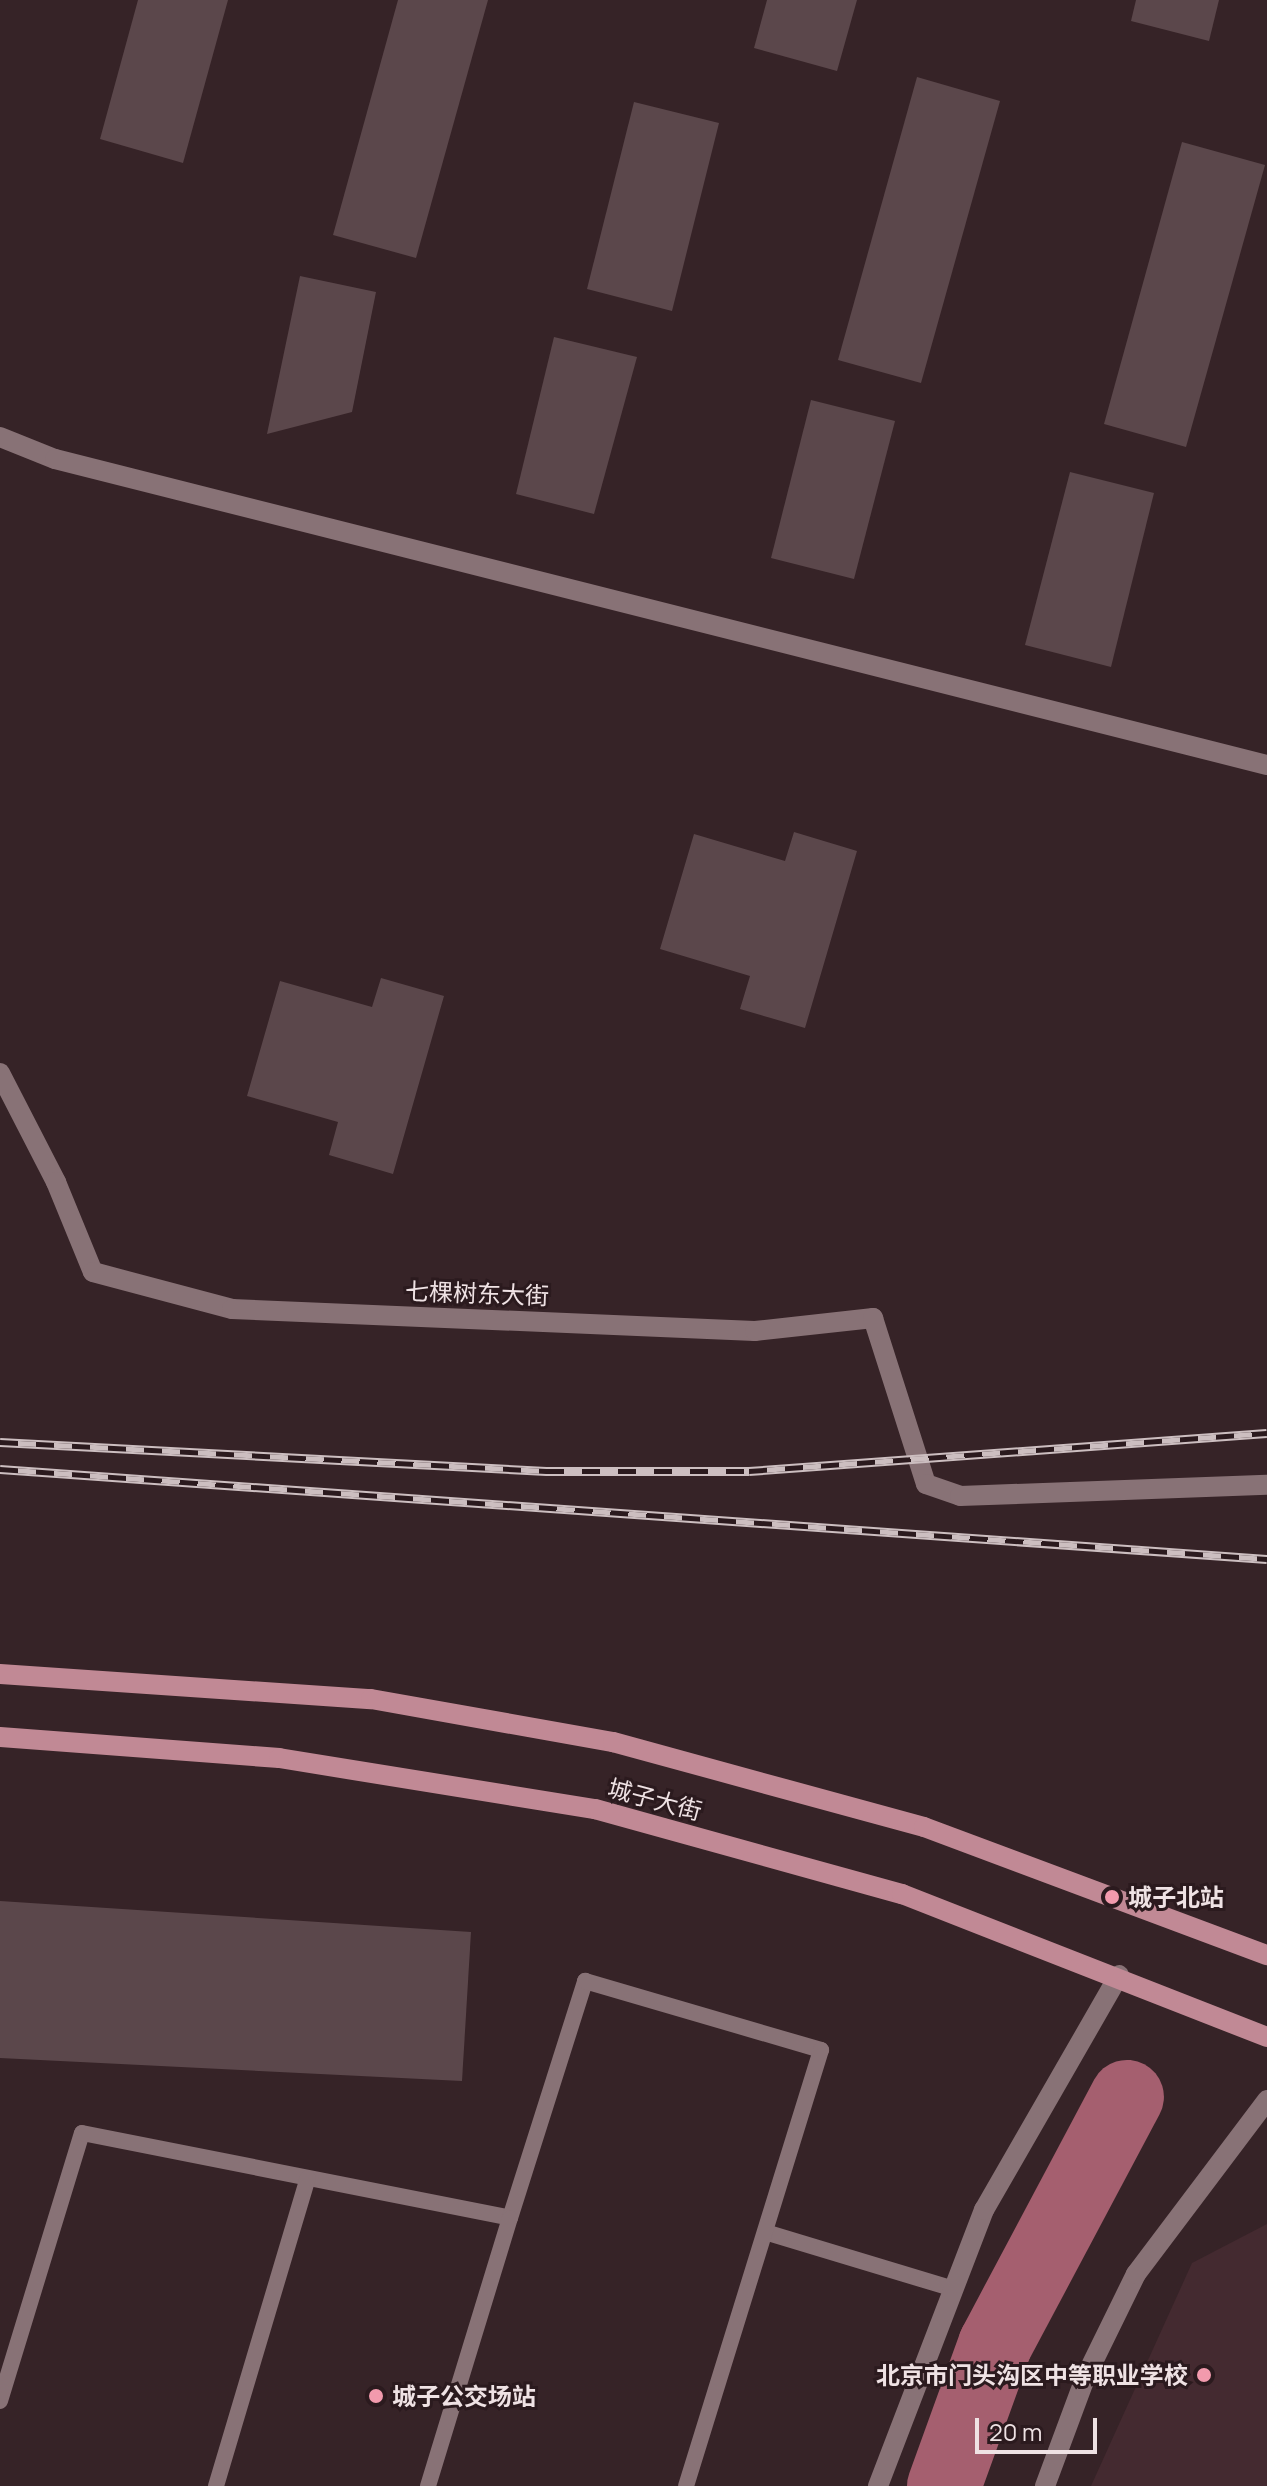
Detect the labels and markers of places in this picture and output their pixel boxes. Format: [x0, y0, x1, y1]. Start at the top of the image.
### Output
place label: 城子北站 [1128, 1883, 1224, 1911]
marker: 城子北站 [1103, 1888, 1121, 1906]
place label: 北京市门头沟区中等职业学校 [876, 2361, 1188, 2389]
marker: 北京市门头沟区中等职业学校 [1195, 2366, 1213, 2384]
place label: 城子公交场站 [392, 2382, 536, 2410]
marker: 城子公交场站 [367, 2387, 385, 2405]

